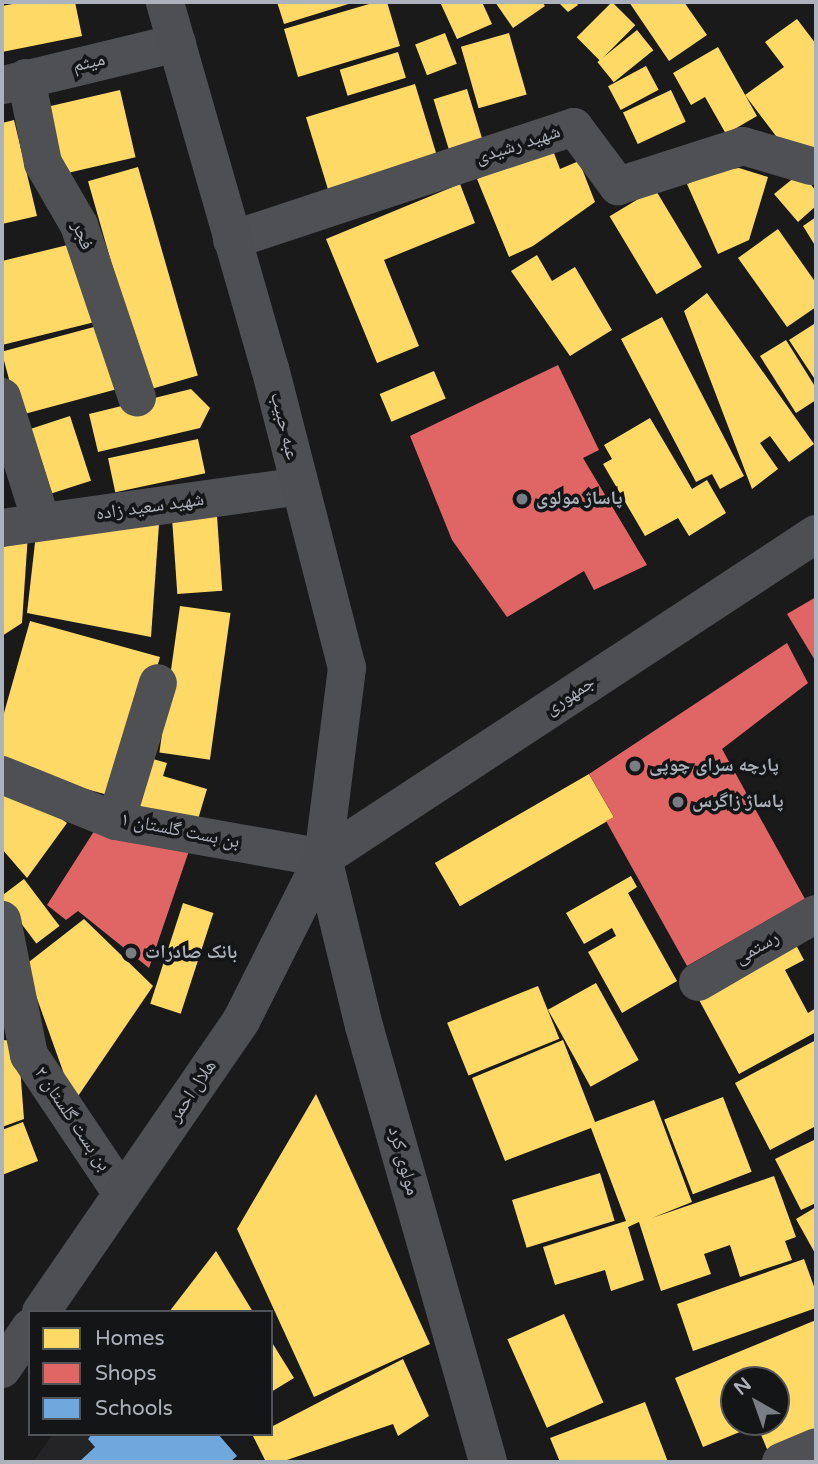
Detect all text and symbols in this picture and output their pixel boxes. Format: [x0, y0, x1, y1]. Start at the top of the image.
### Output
street label: میثم [71, 48, 107, 78]
street label: شهید رشیدی [473, 121, 563, 169]
street label: فجر [66, 219, 98, 253]
street label: عبه حبیب [265, 390, 303, 462]
street label: شهید سعید زاده [94, 488, 206, 526]
place label: پاساژ مولوی [536, 488, 623, 510]
marker: پاساژ مولوی [514, 491, 530, 507]
street label: جمهوری [541, 671, 599, 721]
place label: پارچه سرای چوپی [649, 755, 779, 777]
marker: پارچه سرای چوپی [627, 758, 643, 774]
place label: پاساژ زاگرس [692, 791, 784, 813]
marker: پاساژ زاگرس [670, 794, 686, 810]
street label: بن بست گلستان ۱ [118, 808, 242, 854]
street label: رستمی [731, 926, 783, 970]
place label: بانک صادرات [145, 942, 237, 964]
marker: بانک صادرات [123, 945, 139, 961]
street label: هلال احمر [164, 1056, 222, 1126]
street label: بن بست گلستان ۲ [29, 1062, 115, 1176]
street label: مولوی کرد [382, 1124, 424, 1198]
legend [28, 1310, 273, 1436]
text: Homes [95, 1326, 165, 1351]
text: Shops [95, 1361, 157, 1386]
north arrow [720, 1366, 790, 1436]
text: N [730, 1373, 756, 1400]
text: Schools [95, 1396, 173, 1421]

